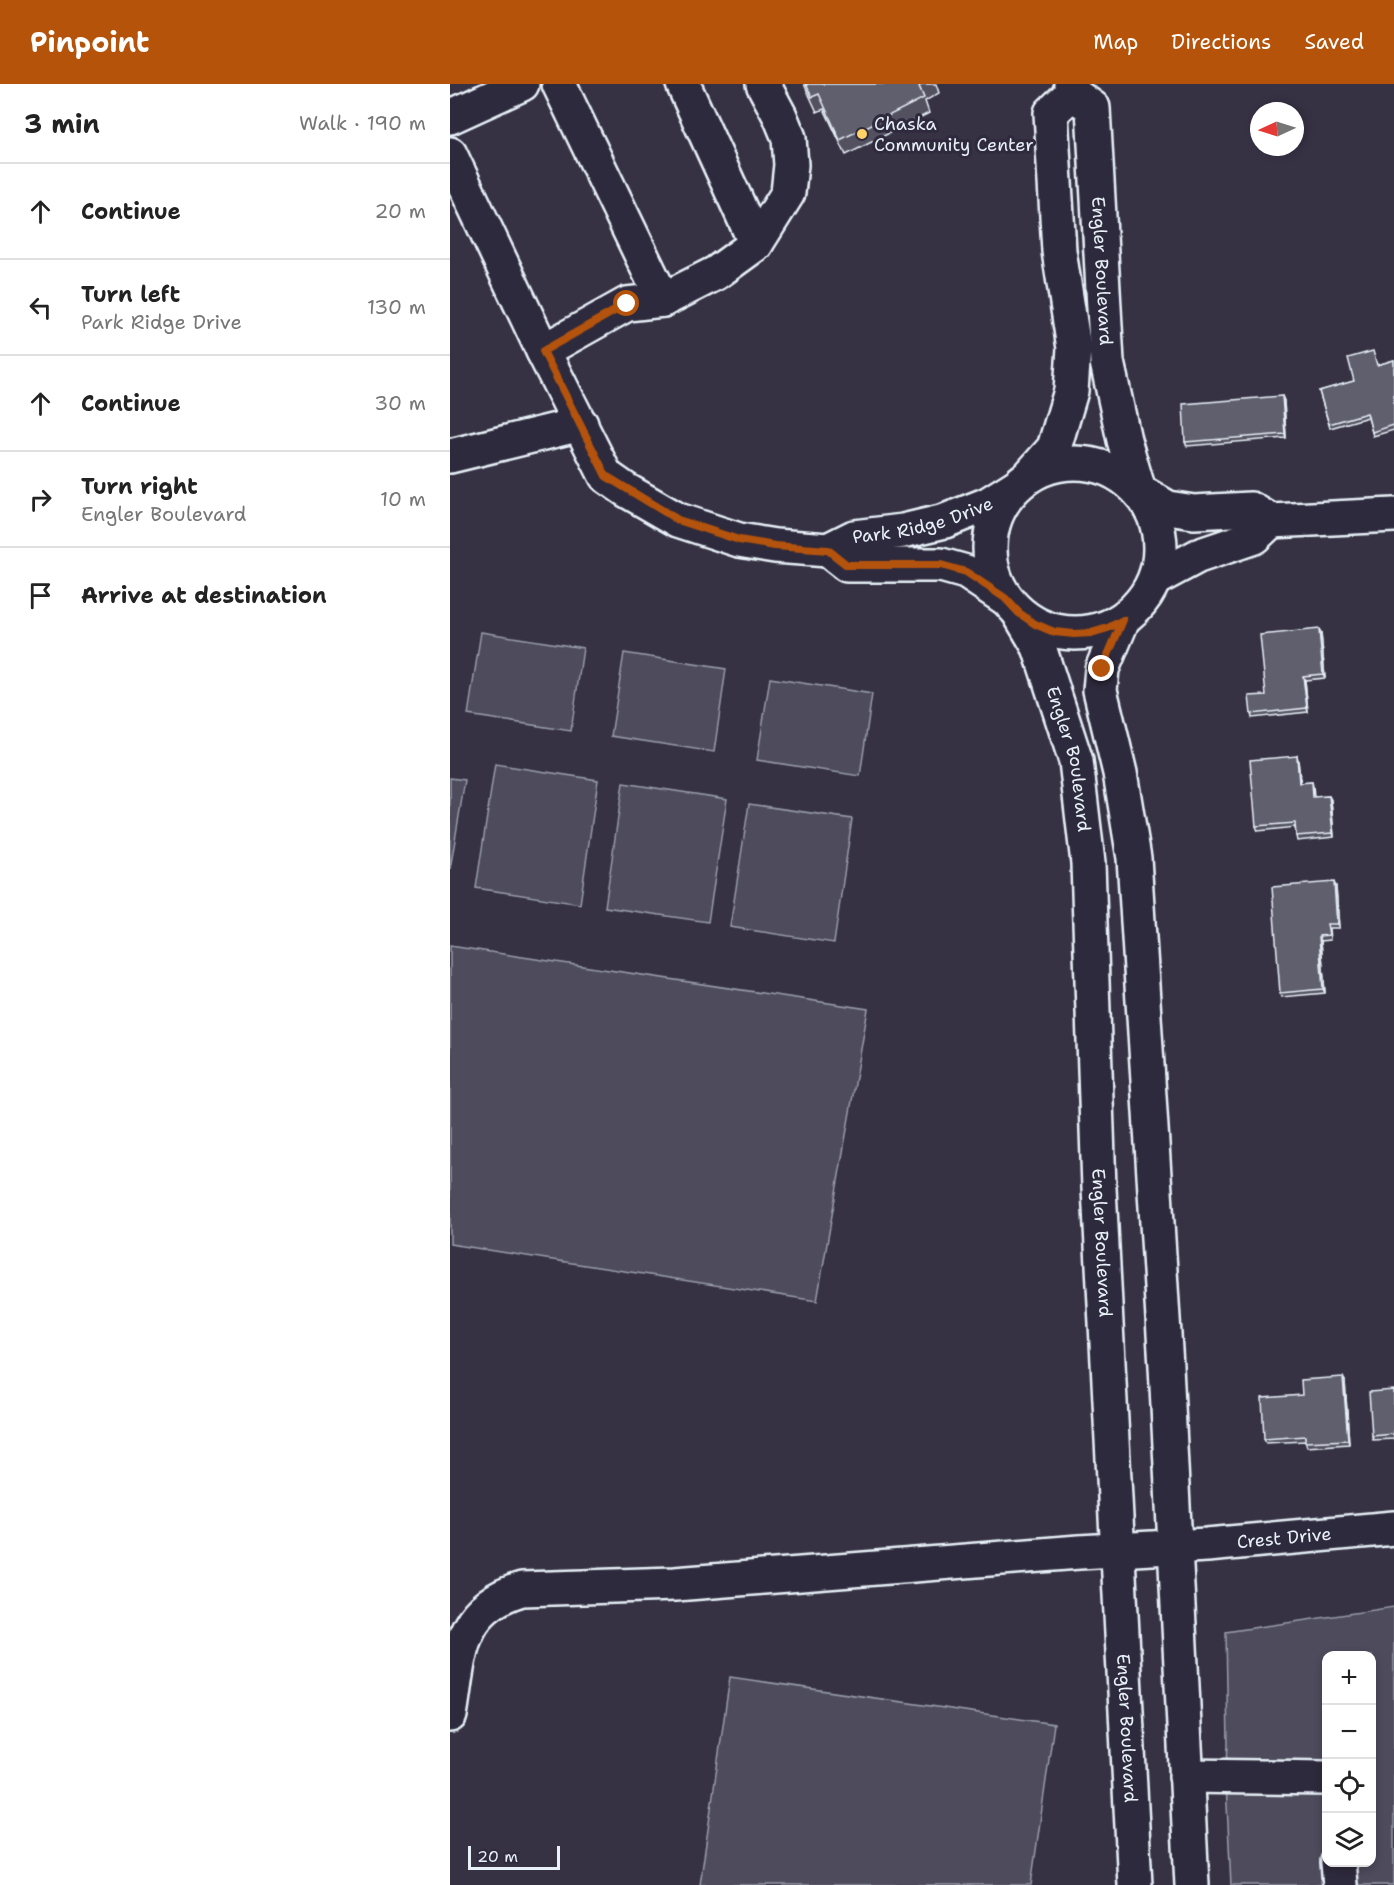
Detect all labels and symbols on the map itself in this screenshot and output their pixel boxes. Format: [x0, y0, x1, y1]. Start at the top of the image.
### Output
north arrow [1250, 102, 1304, 156]
place label: Chaska Community Center [874, 112, 1034, 157]
marker: Chaska Community Center [855, 127, 869, 141]
street label: Engler Boulevard [1086, 196, 1118, 346]
route start [613, 290, 639, 316]
street label: Park Ridge Drive [851, 491, 997, 549]
route end [1088, 655, 1114, 681]
street label: Engler Boulevard [1041, 683, 1096, 833]
street label: Engler Boulevard [1086, 1168, 1118, 1318]
street label: Crest Drive [1236, 1522, 1332, 1554]
street label: Engler Boulevard [1111, 1653, 1143, 1803]
scale bar [468, 1843, 560, 1870]

